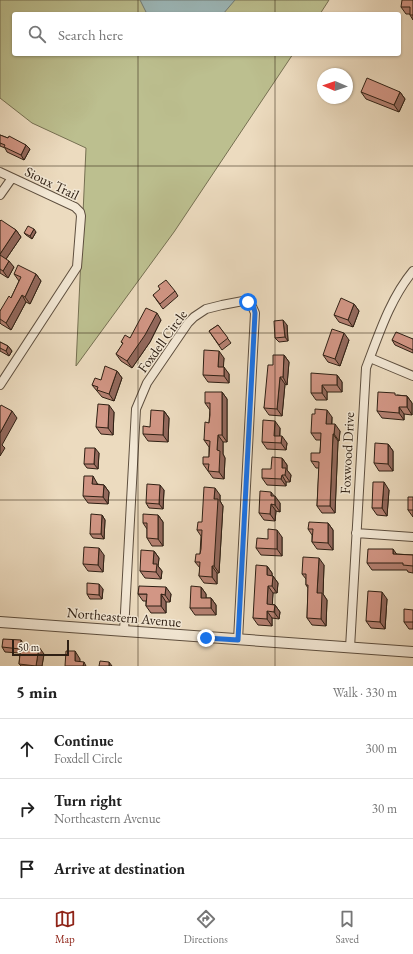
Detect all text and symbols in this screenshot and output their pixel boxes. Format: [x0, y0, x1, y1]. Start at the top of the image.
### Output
search box [12, 12, 401, 56]
icon: search [26, 23, 48, 45]
text: Search here [58, 25, 123, 44]
north arrow [317, 68, 353, 104]
street label: Sioux Trail [22, 162, 83, 204]
route start [239, 293, 257, 311]
street label: Foxdell Circle [133, 306, 191, 376]
street label: Foxwood Drive [336, 411, 358, 494]
street label: Northeastern Avenue [66, 603, 182, 631]
route end [197, 629, 215, 647]
scale bar [12, 638, 69, 657]
text: 50 m [18, 640, 39, 654]
text: 5 min [16, 681, 57, 703]
text: Walk · 330 m [333, 684, 397, 701]
text: Continue [54, 731, 114, 750]
icon: ahead [16, 738, 38, 760]
text: 300 m [366, 740, 397, 757]
text: Foxdell Circle [54, 750, 122, 767]
text: Turn right [54, 791, 122, 810]
icon: right [16, 798, 38, 820]
text: 30 m [372, 800, 397, 817]
text: Northeastern Avenue [54, 810, 161, 827]
icon: arrive [16, 858, 38, 880]
text: Arrive at destination [54, 859, 185, 878]
tab: Map [54, 908, 76, 946]
tab: Directions [184, 908, 228, 946]
tab: Saved [336, 908, 359, 946]

